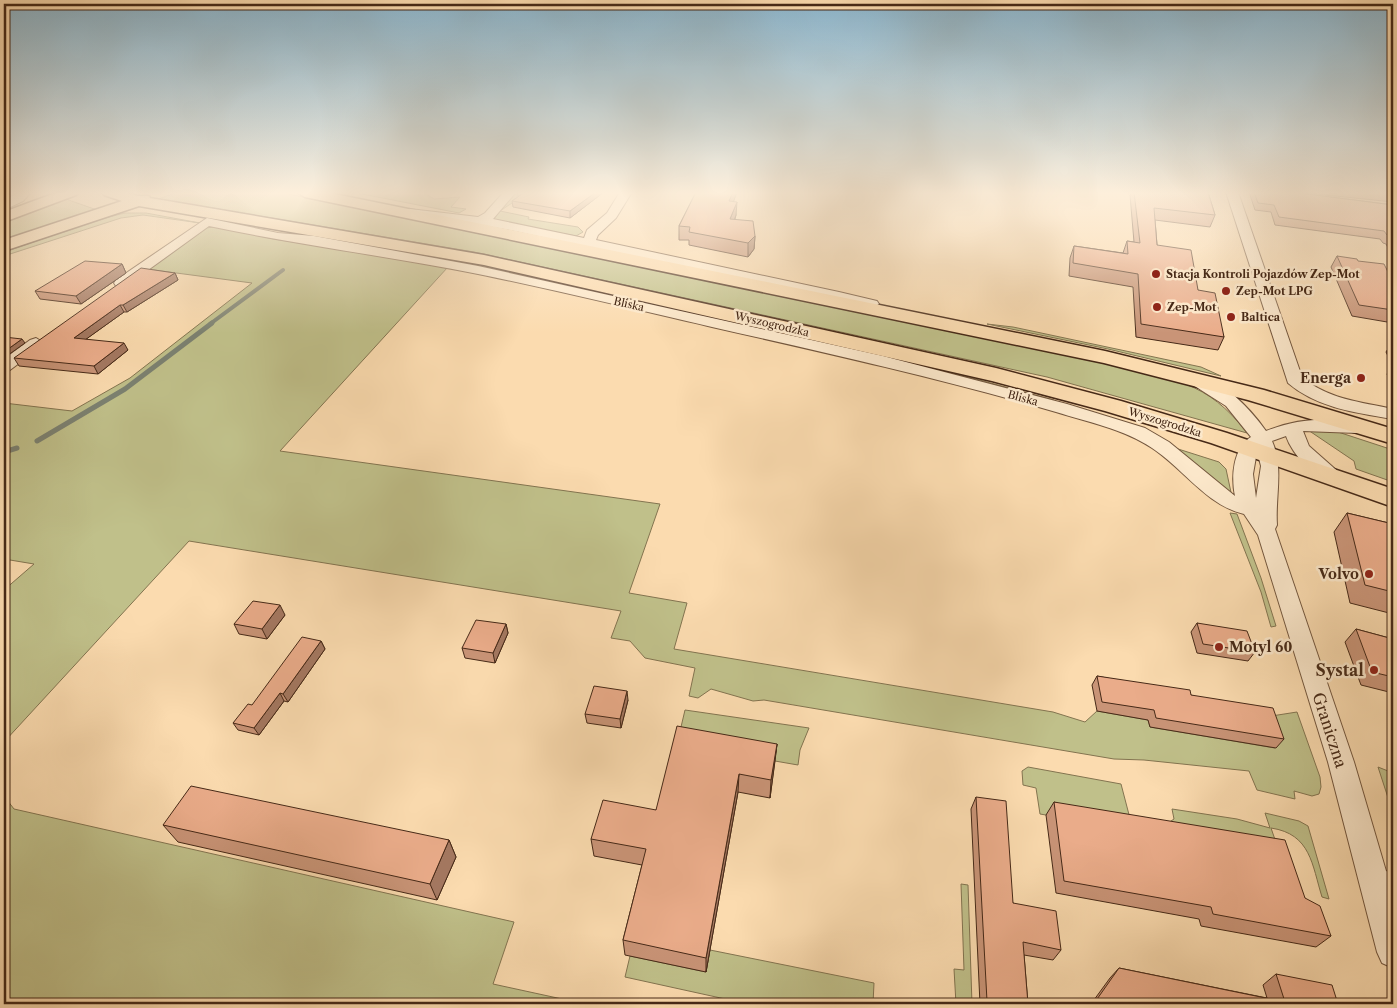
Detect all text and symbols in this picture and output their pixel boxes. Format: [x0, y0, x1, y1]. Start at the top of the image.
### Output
place label: Stacja Kontroli Pojazdów Zep-Mot [1166, 267, 1360, 281]
marker: Stacja Kontroli Pojazdów Zep-Mot [1150, 268, 1162, 280]
place label: Zep-Mot LPG [1236, 284, 1313, 298]
marker: Zep-Mot LPG [1220, 285, 1232, 297]
street label: Bliska [612, 294, 646, 314]
place label: Zep-Mot [1167, 300, 1217, 314]
marker: Zep-Mot [1151, 301, 1163, 313]
street label: Wyszogrodzka [732, 308, 811, 339]
place label: Baltica [1241, 310, 1281, 324]
marker: Baltica [1225, 311, 1237, 323]
place label: Energa [1300, 369, 1352, 387]
marker: Energa [1355, 372, 1367, 384]
street label: Bliska [1006, 387, 1040, 409]
street label: Wyszogrodzka [1126, 404, 1204, 440]
place label: Volvo [1318, 565, 1359, 583]
marker: Volvo [1363, 568, 1375, 580]
place label: Motyl 60 [1229, 638, 1292, 656]
marker: Motyl 60 [1213, 641, 1225, 653]
place label: Systal [1316, 660, 1364, 680]
marker: Systal [1368, 664, 1380, 676]
street label: Graniczna [1308, 690, 1352, 771]

